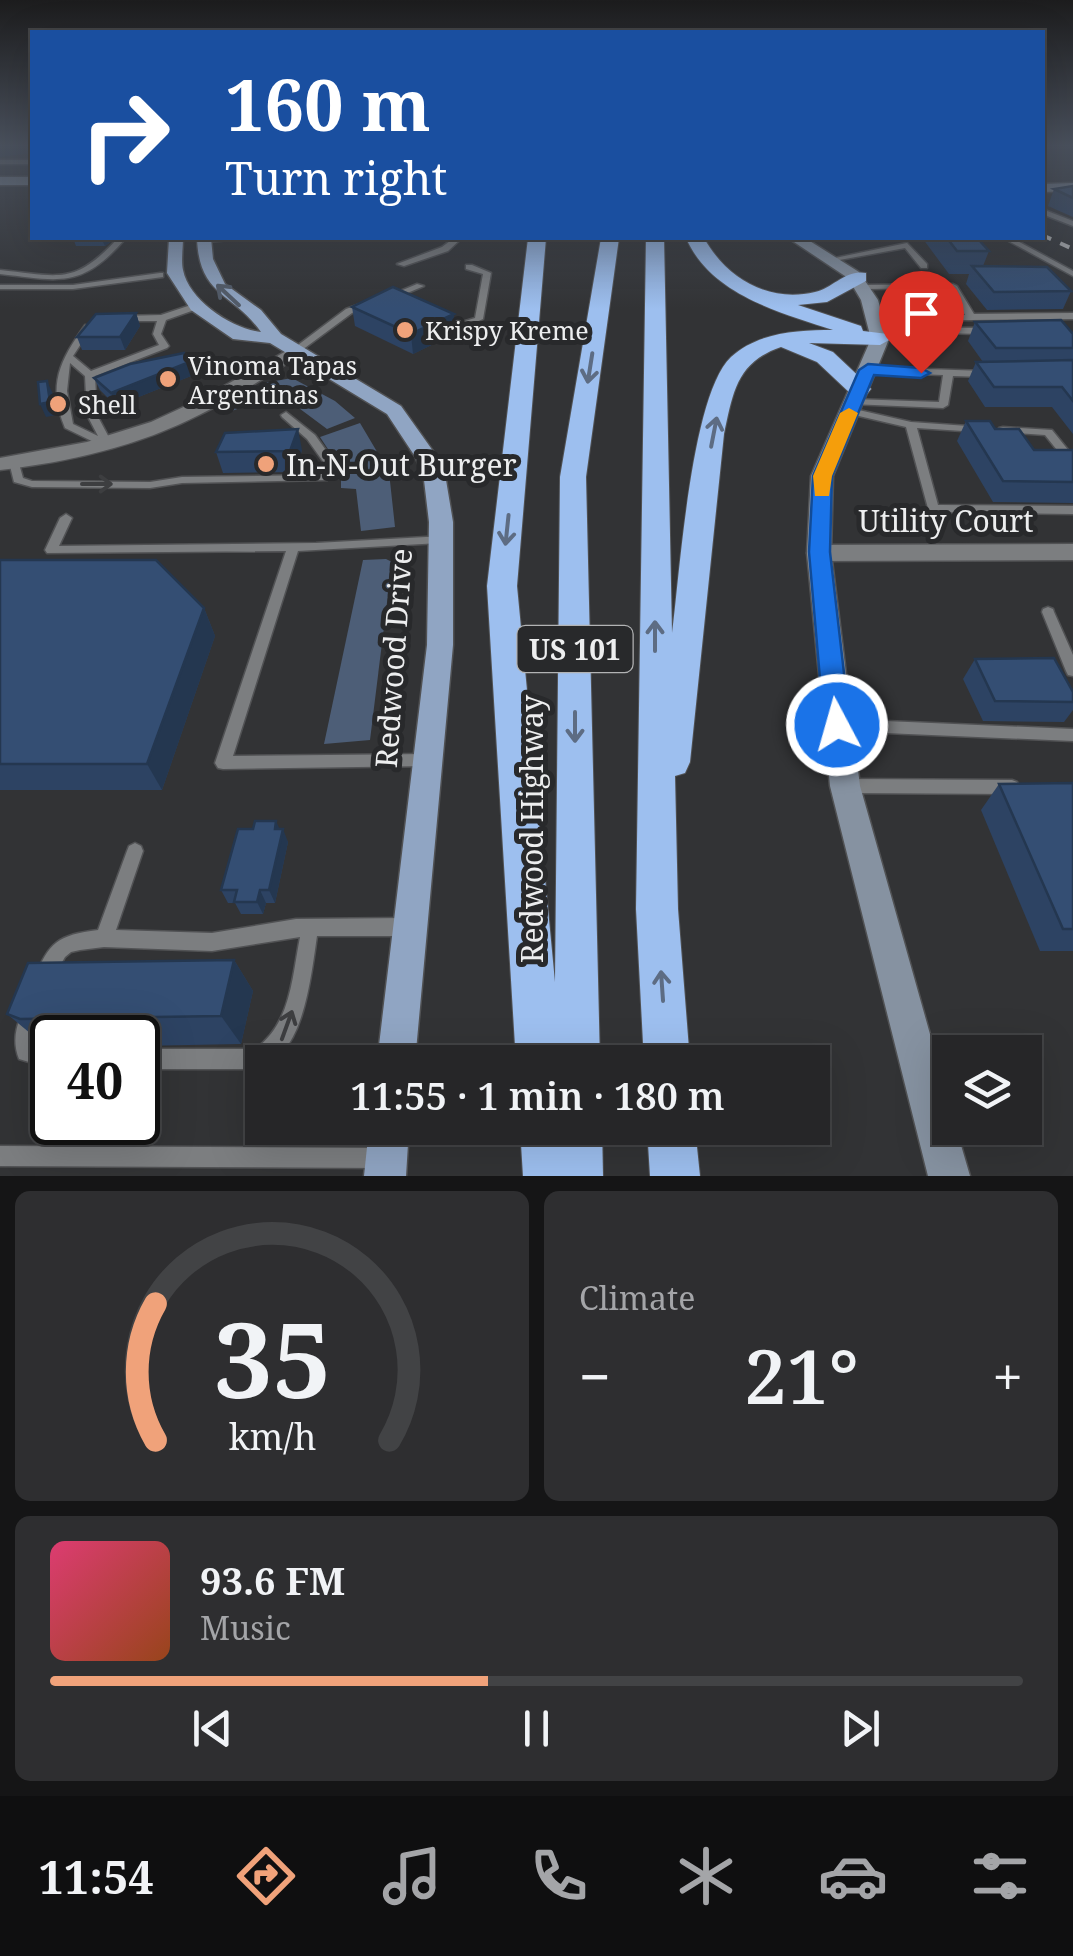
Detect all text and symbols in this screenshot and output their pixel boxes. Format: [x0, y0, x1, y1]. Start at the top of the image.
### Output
text: 160 m [225, 56, 431, 152]
icon: right [60, 70, 190, 200]
text: Turn right [225, 147, 447, 208]
pin [879, 271, 964, 374]
one-way arrow [216, 283, 241, 306]
icon: arrive [894, 286, 949, 341]
place label: Krispy Kreme [425, 313, 589, 347]
marker: Krispy Kreme [394, 319, 416, 341]
place label: Vinoma Tapas Argentinas [188, 348, 357, 411]
one-way arrow [580, 352, 599, 384]
marker: Vinoma Tapas Argentinas [157, 368, 179, 390]
place label: Shell [78, 387, 137, 421]
marker: Shell [47, 393, 69, 415]
one-way arrow [705, 417, 724, 449]
place label: In-N-Out Burger [286, 444, 517, 485]
marker: In-N-Out Burger [255, 453, 277, 475]
one-way arrow [80, 474, 113, 494]
street label: Utility Court [858, 500, 1034, 541]
one-way arrow [497, 513, 516, 545]
street label: Redwood Drive [365, 547, 421, 769]
one-way arrow [646, 621, 664, 654]
road number: US 101 [518, 626, 632, 672]
position arrow [785, 673, 889, 777]
street label: Redwood Highway [511, 695, 552, 963]
one-way arrow [566, 710, 584, 743]
one-way arrow [652, 970, 671, 1002]
one-way arrow [279, 1010, 297, 1041]
speed limit sign: 40 [30, 1015, 160, 1145]
map controls [932, 1035, 1042, 1145]
button: layers [932, 1035, 1042, 1145]
text: 11:55 · 1 min · 180 m [350, 1069, 725, 1121]
text: Climate [579, 1276, 695, 1319]
text: 35 [213, 1287, 331, 1428]
text: 21° [744, 1324, 859, 1426]
text: − [579, 1338, 611, 1413]
text: + [992, 1338, 1023, 1413]
text: km/h [228, 1412, 316, 1460]
text: 93.6 FM [200, 1554, 345, 1606]
text: Music [200, 1606, 291, 1649]
icon: previous [185, 1701, 240, 1756]
icon: pause [509, 1701, 564, 1756]
icon: next [833, 1701, 888, 1756]
icon: directions [231, 1841, 301, 1911]
icon: music [377, 1841, 447, 1911]
icon: phone [524, 1841, 594, 1911]
icon: climate [671, 1841, 741, 1911]
icon: car [818, 1841, 888, 1911]
icon: filters [965, 1841, 1035, 1911]
text: 11:54 [38, 1846, 154, 1907]

